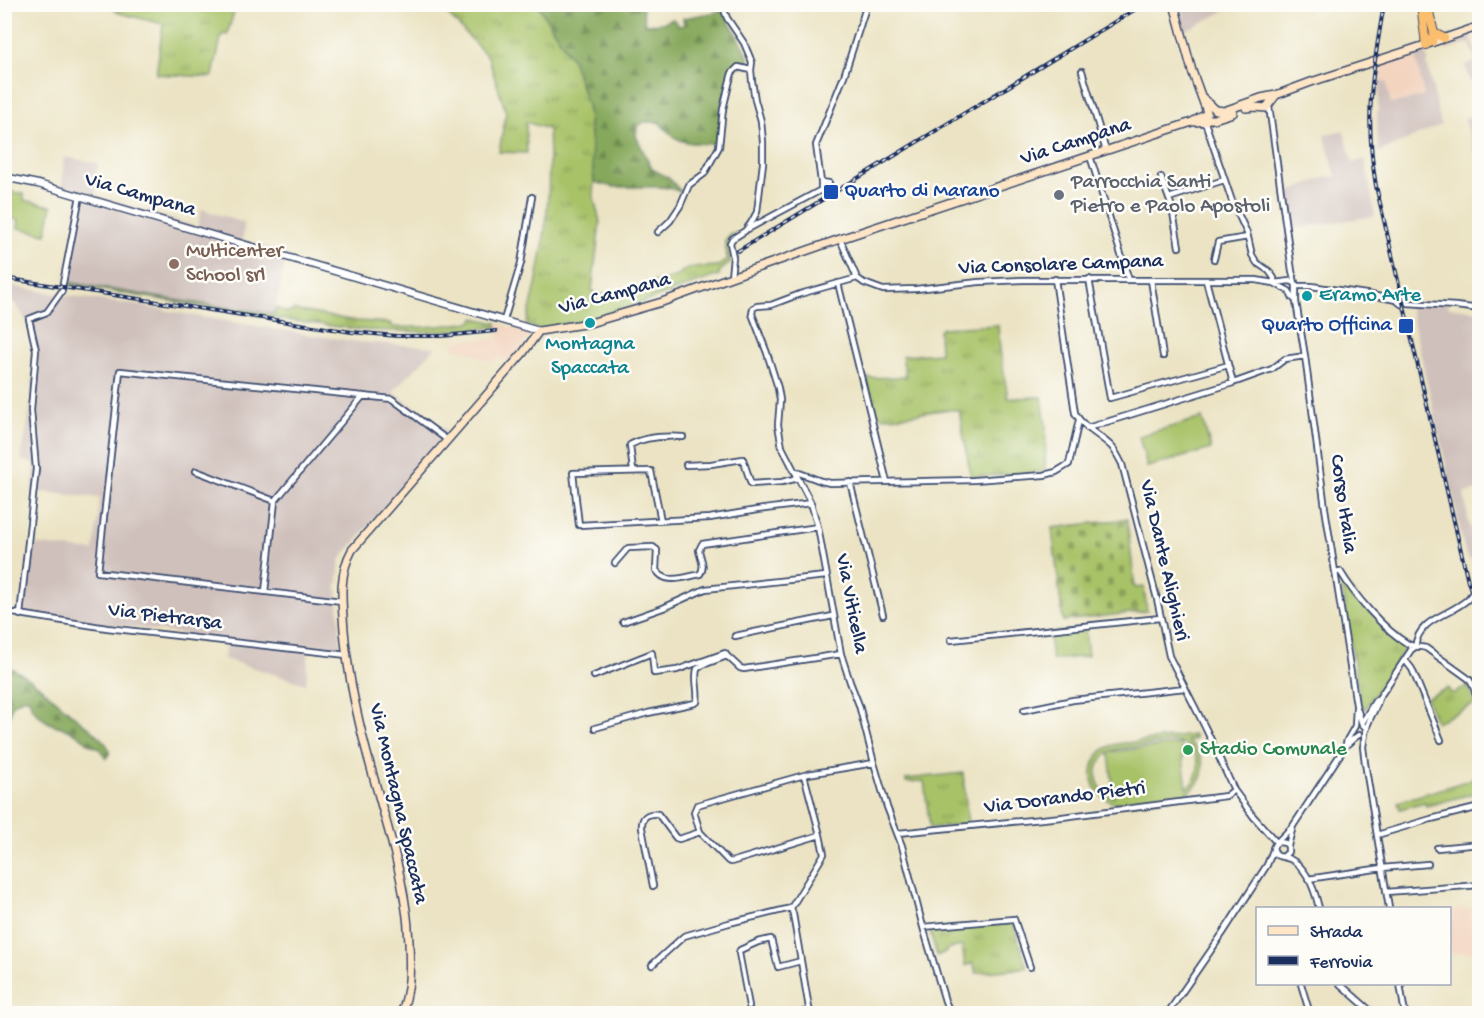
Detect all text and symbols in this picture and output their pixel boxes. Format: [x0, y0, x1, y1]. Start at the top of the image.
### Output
street label: Via Campana [1017, 113, 1136, 173]
street label: Via Campana [81, 168, 200, 224]
place label: Parrocchia Santi Pietro e Paolo Apostoli [1070, 171, 1270, 220]
place label: Quarto di Marano [844, 180, 1000, 205]
marker: Quarto di Marano [822, 183, 840, 201]
marker: Parrocchia Santi Pietro e Paolo Apostoli [1052, 188, 1066, 202]
place label: Multicenter School srl [186, 240, 285, 289]
street label: Via Consolare Campana [957, 250, 1165, 282]
marker: Multicenter School srl [167, 257, 181, 271]
street label: Via Campana [556, 268, 675, 322]
place label: Eramo Arte [1319, 284, 1422, 309]
marker: Eramo Arte [1300, 289, 1314, 303]
place label: Quarto Officina [1261, 314, 1393, 339]
marker: Montagna Spaccata [583, 316, 597, 330]
marker: Quarto Officina [1397, 317, 1415, 335]
place label: Montagna Spaccata [545, 333, 636, 382]
street label: Corso Italia [1323, 453, 1361, 556]
street label: Via Dante Alighieri [1132, 477, 1194, 644]
street label: Via Viticella [828, 551, 872, 657]
street label: Via Pietrarsa [106, 599, 225, 638]
street label: Via Montagna Spaccata [362, 700, 433, 908]
place label: Stadio Comunale [1200, 738, 1348, 763]
marker: Stadio Comunale [1181, 743, 1195, 757]
street label: Via Dorando Pietri [982, 777, 1147, 821]
legend [1256, 907, 1451, 985]
text: Strada [1310, 923, 1364, 944]
text: Ferrovia [1309, 953, 1373, 974]

